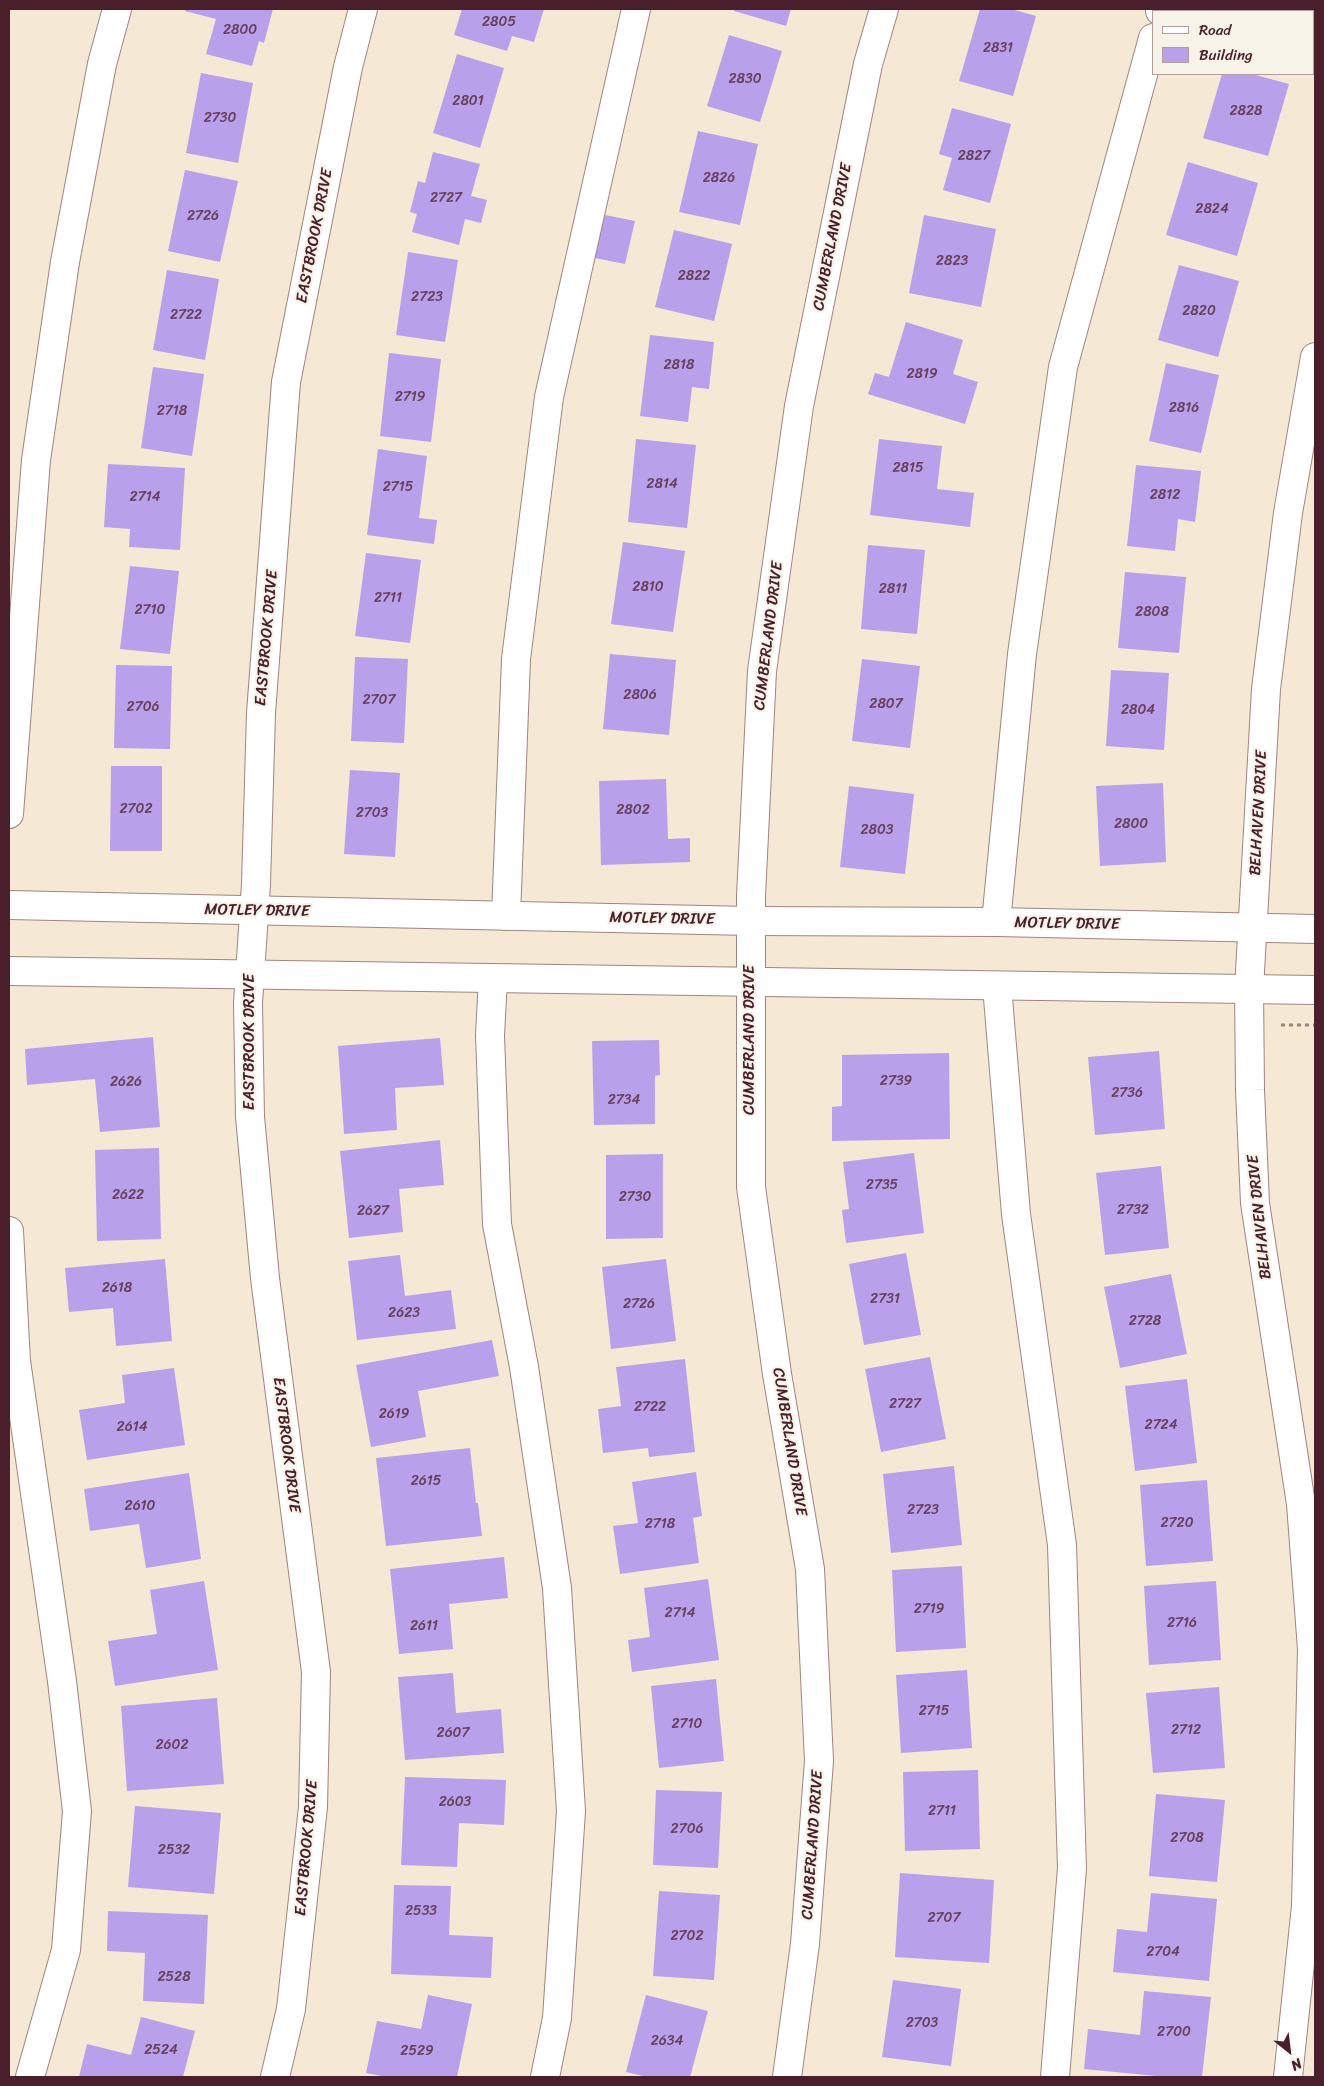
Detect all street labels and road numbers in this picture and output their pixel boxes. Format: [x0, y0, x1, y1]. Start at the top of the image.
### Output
street label: CUMBERLAND DRIVE [809, 162, 857, 312]
street label: EASTBROOK DRIVE [293, 167, 337, 305]
street label: CUMBERLAND DRIVE [750, 560, 788, 712]
street label: EASTBROOK DRIVE [251, 569, 283, 707]
street label: BELHAVEN DRIVE [1246, 750, 1272, 876]
street label: MOTLEY DRIVE [204, 900, 310, 922]
street label: MOTLEY DRIVE [609, 908, 715, 930]
street label: MOTLEY DRIVE [1014, 913, 1120, 935]
street label: CUMBERLAND DRIVE [740, 965, 760, 1115]
street label: EASTBROOK DRIVE [240, 974, 260, 1110]
street label: BELHAVEN DRIVE [1244, 1154, 1276, 1280]
street label: CUMBERLAND DRIVE [768, 1366, 810, 1518]
street label: EASTBROOK DRIVE [268, 1376, 304, 1514]
street label: CUMBERLAND DRIVE [798, 1770, 828, 1920]
street label: EASTBROOK DRIVE [291, 1779, 323, 1917]

